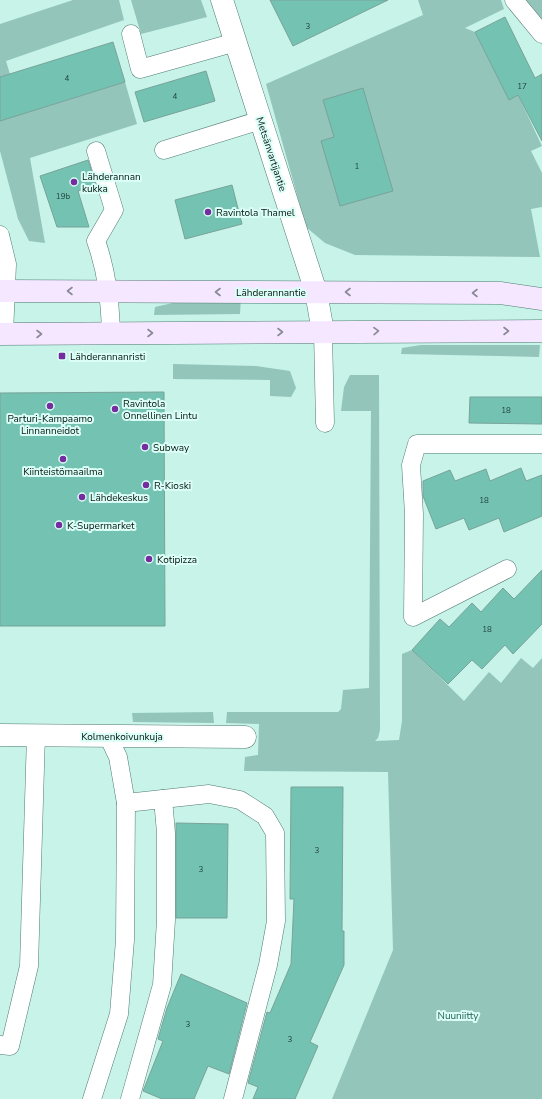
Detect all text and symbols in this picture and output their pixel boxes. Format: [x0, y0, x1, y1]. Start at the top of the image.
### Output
house number: 3 [306, 21, 311, 32]
house number: 4 [65, 73, 70, 84]
house number: 17 [517, 81, 527, 92]
house number: 4 [173, 91, 178, 102]
street label: Metsänvartijantie [252, 115, 290, 193]
house number: 1 [355, 161, 360, 172]
place label: Lähderannan kukka [82, 170, 141, 196]
marker: Lähderannan kukka [69, 177, 79, 187]
house number: 19b [56, 191, 70, 202]
place label: Ravintola Thamel [216, 206, 295, 220]
marker: Ravintola Thamel [203, 207, 213, 217]
street label: Lähderannantie [236, 286, 306, 300]
one-way arrow [67, 287, 73, 295]
one-way arrow [215, 288, 221, 296]
one-way arrow [345, 288, 351, 296]
one-way arrow [472, 289, 478, 297]
one-way arrow [373, 327, 379, 336]
one-way arrow [503, 327, 509, 335]
one-way arrow [277, 328, 283, 336]
one-way arrow [147, 329, 153, 337]
one-way arrow [36, 330, 42, 338]
place label: Lähderannanristi [70, 350, 145, 364]
marker: Lähderannanristi [57, 351, 67, 361]
place label: Ravintola Onnellinen Lintu [123, 397, 197, 423]
marker: Parturi-Kampaamo Linnanneidot [45, 401, 55, 411]
marker: Ravintola Onnellinen Lintu [110, 404, 120, 414]
house number: 18 [501, 405, 511, 416]
place label: Parturi-Kampaamo Linnanneidot [7, 412, 93, 438]
place label: Subway [153, 441, 190, 455]
marker: Subway [140, 442, 150, 452]
marker: Kiinteistömaailma [58, 454, 68, 464]
place label: Kiinteistömaailma [23, 465, 103, 479]
place label: R-Kioski [154, 479, 191, 493]
marker: R-Kioski [141, 480, 151, 490]
place label: Lähdekeskus [90, 491, 148, 505]
marker: Lähdekeskus [77, 492, 87, 502]
house number: 18 [479, 495, 489, 506]
place label: K-Supermarket [67, 519, 135, 533]
marker: K-Supermarket [54, 520, 64, 530]
place label: Kotipizza [157, 553, 197, 567]
marker: Kotipizza [144, 554, 154, 564]
house number: 18 [482, 624, 492, 635]
street label: Kolmenkoivunkuja [81, 730, 163, 744]
house number: 3 [315, 845, 320, 856]
house number: 3 [199, 864, 204, 875]
park label: Nuuniitty [437, 1009, 479, 1023]
house number: 3 [186, 1019, 191, 1030]
house number: 3 [288, 1034, 293, 1045]

